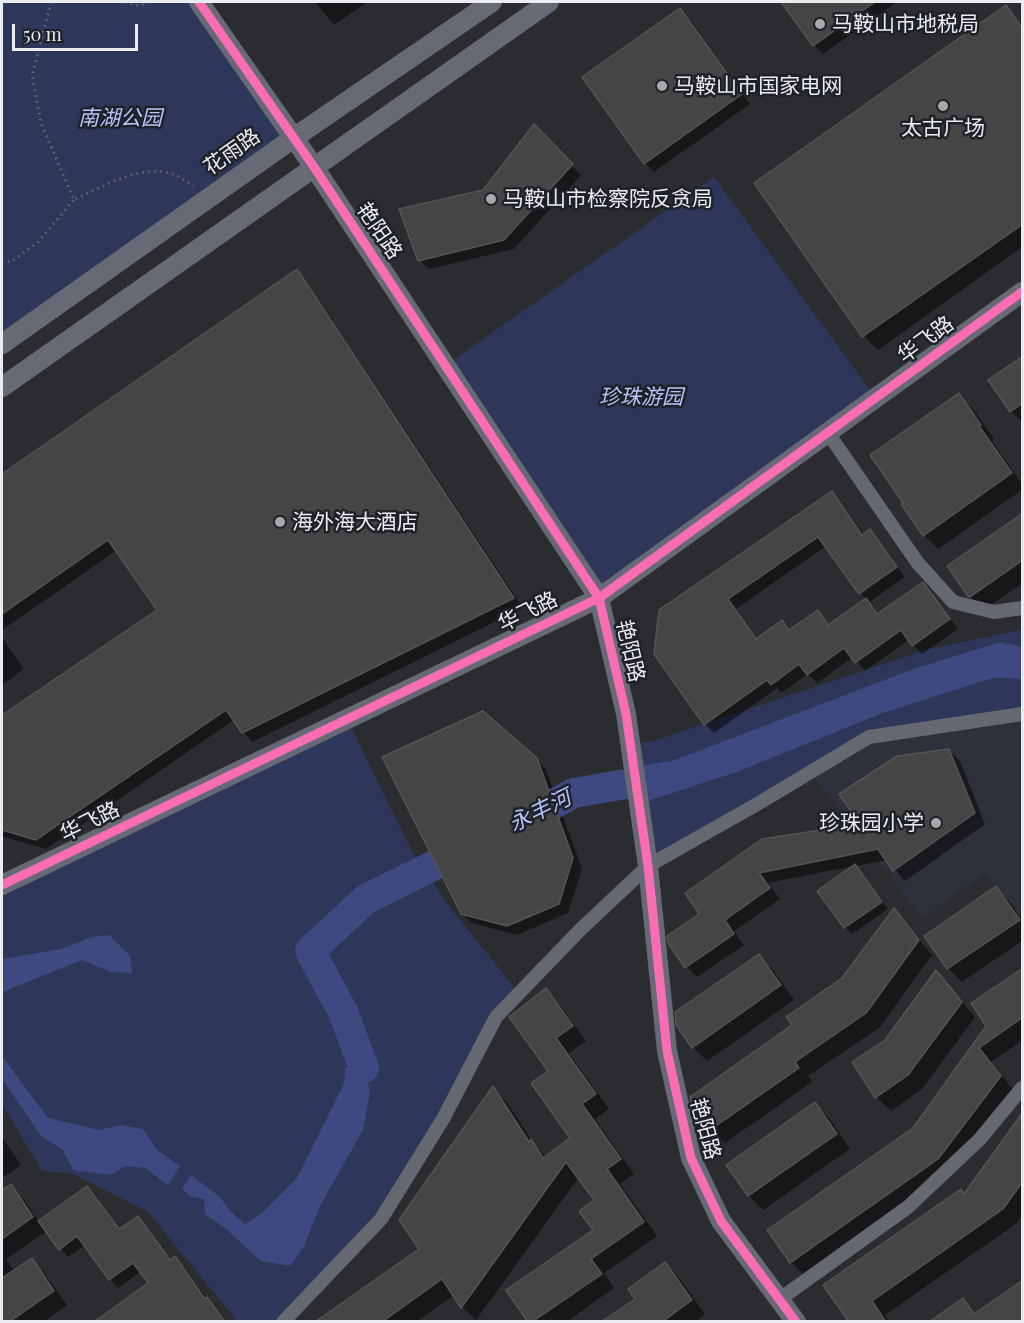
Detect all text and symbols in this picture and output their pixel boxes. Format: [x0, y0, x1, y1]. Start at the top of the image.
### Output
place label: 马鞍山市地税局 [832, 11, 979, 37]
scale bar [15, 12, 141, 50]
marker: 马鞍山市地税局 [813, 17, 827, 31]
text: 50 m [23, 22, 62, 46]
place label: 马鞍山市国家电网 [674, 73, 842, 99]
marker: 马鞍山市国家电网 [655, 79, 669, 93]
marker: 太古广场 [936, 99, 950, 113]
park label: 南湖公园 [78, 105, 162, 131]
place label: 太古广场 [901, 115, 985, 141]
street label: 花雨路 [199, 124, 265, 180]
place label: 马鞍山市检察院反贪局 [503, 186, 713, 212]
marker: 马鞍山市检察院反贪局 [484, 192, 498, 206]
street label: 艳阳路 [351, 198, 407, 264]
street label: 华飞路 [893, 311, 959, 369]
park label: 珍珠游园 [599, 384, 683, 410]
place label: 海外海大酒店 [292, 509, 418, 535]
marker: 海外海大酒店 [273, 515, 287, 529]
street label: 华飞路 [494, 587, 562, 637]
street label: 艳阳路 [611, 617, 649, 685]
water label: 永丰河 [505, 785, 575, 837]
street label: 华飞路 [56, 797, 124, 847]
place label: 珍珠园小学 [819, 810, 924, 836]
marker: 珍珠园小学 [929, 816, 943, 830]
street label: 艳阳路 [685, 1095, 725, 1163]

